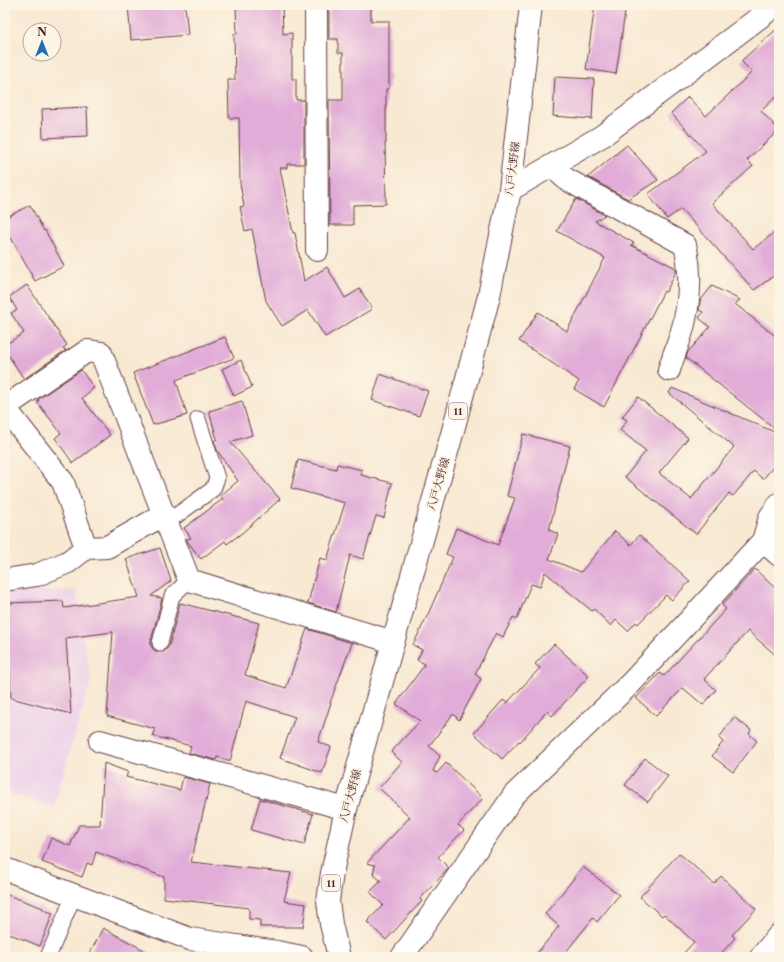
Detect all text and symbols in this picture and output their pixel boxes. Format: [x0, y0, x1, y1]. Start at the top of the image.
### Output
north arrow [22, 22, 62, 62]
text: N [37, 25, 47, 39]
street label: 八戸大野線 [502, 141, 522, 197]
road number: 11 [449, 403, 467, 419]
street label: 八戸大野線 [424, 456, 452, 512]
street label: 八戸大野線 [336, 768, 364, 824]
road number: 11 [322, 875, 340, 891]

